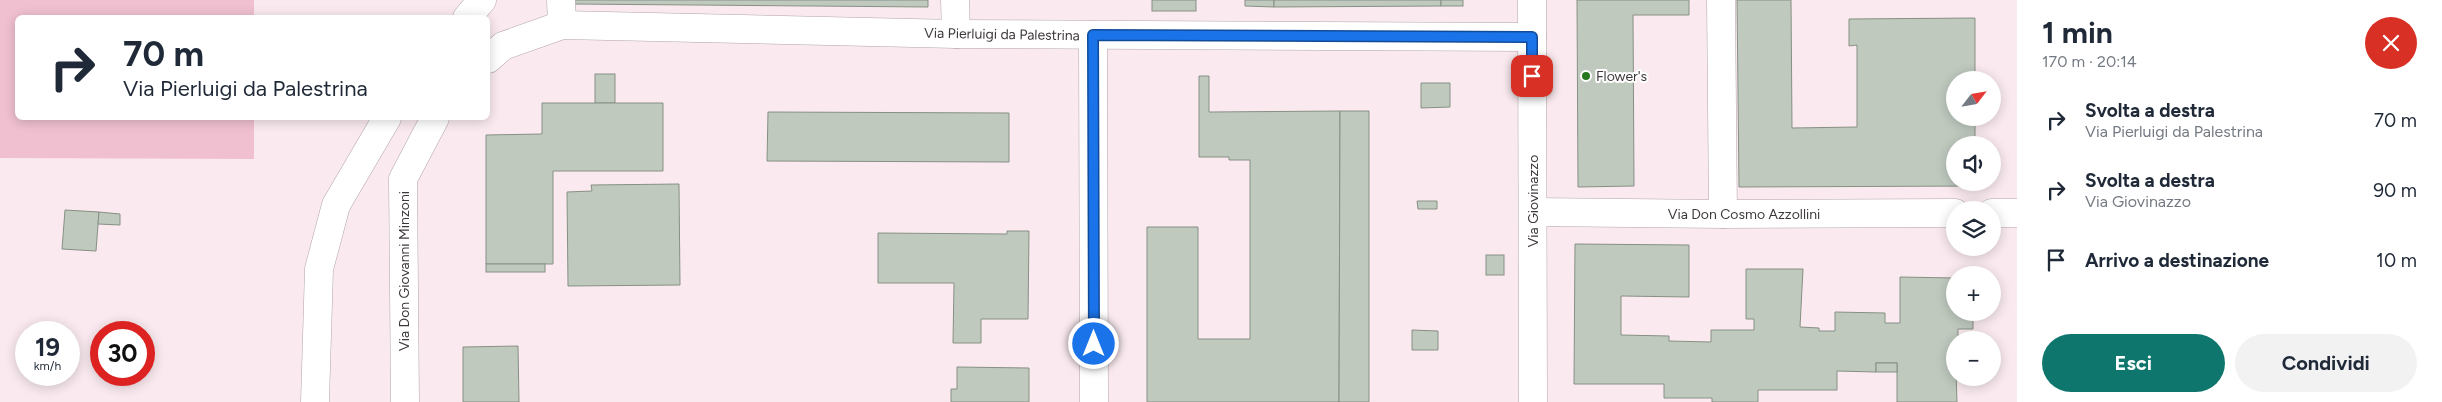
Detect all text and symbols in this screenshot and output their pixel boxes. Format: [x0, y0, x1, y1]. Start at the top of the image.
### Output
text: 1 min [2042, 14, 2113, 51]
button: close [2365, 17, 2417, 69]
street label: Via Pierluigi da Palestrina [924, 25, 1080, 44]
text: 70 m [123, 33, 204, 75]
icon: right [40, 35, 105, 100]
text: 170 m · 20:14 [2042, 52, 2137, 71]
pin [1511, 55, 1553, 97]
icon: arrive [1518, 62, 1546, 90]
place label: Flower's [1596, 68, 1647, 85]
marker: Flower's [1580, 70, 1592, 82]
north arrow [1946, 71, 2001, 126]
map controls [1946, 71, 2001, 386]
text: Via Pierluigi da Palestrina [123, 75, 368, 102]
text: Svolta a destra [2085, 99, 2215, 122]
icon: right [2042, 106, 2070, 134]
text: 70 m [2374, 109, 2417, 132]
text: Via Pierluigi da Palestrina [2085, 122, 2263, 141]
button: sound [1946, 136, 2001, 191]
street label: Via Giovinazzo [1525, 155, 1542, 247]
text: Svolta a destra [2085, 169, 2215, 192]
icon: right [2042, 176, 2070, 204]
text: 90 m [2373, 179, 2417, 202]
street label: Via Don Giovanni Minzoni [396, 191, 413, 351]
text: Via Giovinazzo [2085, 192, 2191, 211]
button: layers [1946, 201, 2001, 256]
street label: Via Don Cosmo Azzollini [1668, 206, 1820, 223]
icon: arrive [2042, 246, 2070, 274]
text: Arrivo a destinazione [2085, 249, 2269, 272]
text: 10 m [2376, 249, 2417, 272]
button: + [1946, 266, 2001, 321]
position arrow [1067, 317, 1119, 369]
speed limit sign: 30 [90, 321, 155, 386]
button: − [1946, 331, 2001, 386]
text: 19 [35, 332, 60, 362]
button: Esci [2042, 334, 2225, 392]
button: Condividi [2235, 334, 2417, 392]
text: km/h [34, 359, 61, 373]

